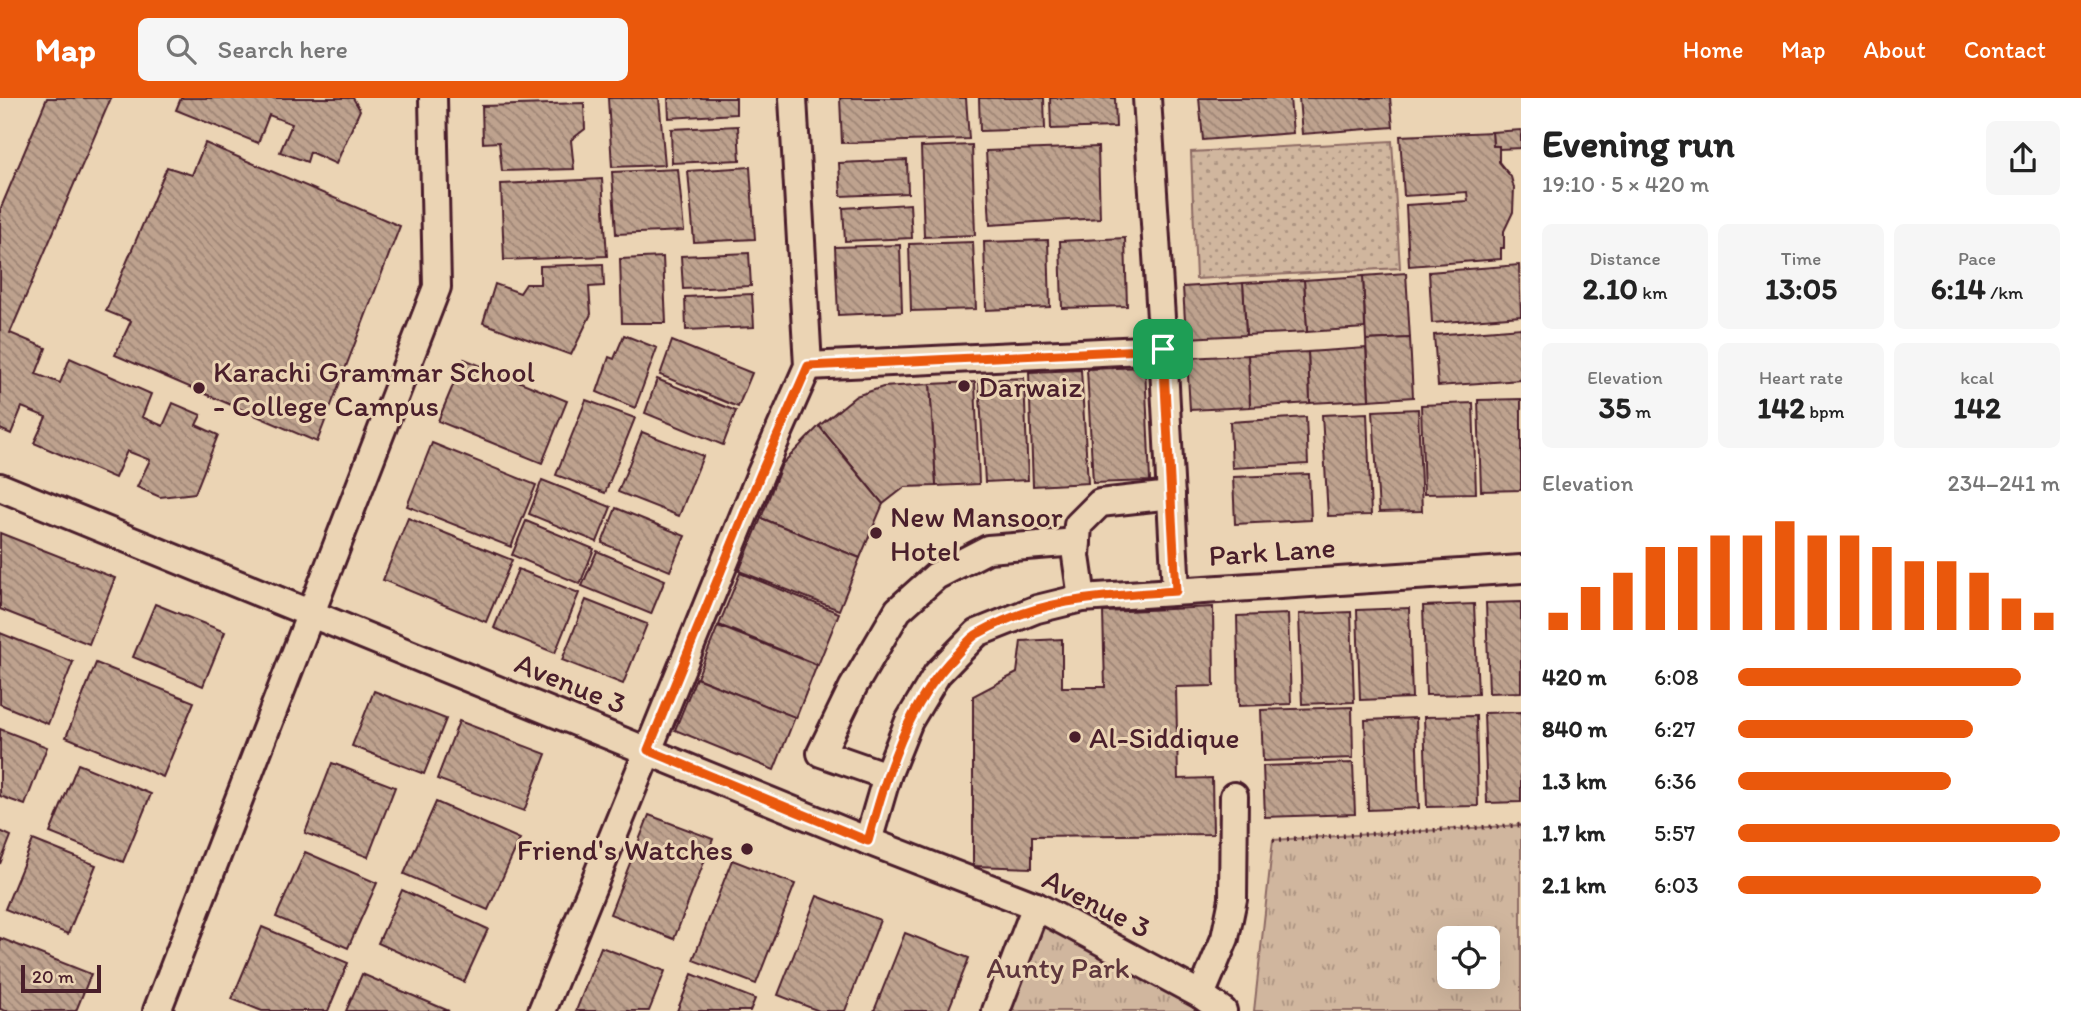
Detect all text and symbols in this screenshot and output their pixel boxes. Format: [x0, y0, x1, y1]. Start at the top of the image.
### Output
search box [138, 18, 628, 81]
text: Map [35, 30, 96, 69]
icon: search [162, 30, 200, 68]
text: Search here [218, 33, 348, 65]
text: Home [1683, 35, 1743, 64]
text: Map [1781, 35, 1825, 64]
text: About [1863, 35, 1926, 64]
text: Contact [1964, 35, 2046, 64]
text: Evening run [1542, 121, 1735, 167]
button: share [1986, 121, 2060, 195]
text: 19:10 · 5 × 420 m [1542, 170, 1709, 198]
text: Distance [1589, 247, 1661, 270]
text: Time [1781, 247, 1821, 270]
text: Pace [1958, 247, 1996, 270]
text: 2.10 [1583, 270, 1638, 307]
text: 13:05 [1765, 270, 1837, 307]
text: 6:14 [1931, 270, 1986, 307]
text: km [1638, 281, 1667, 304]
text: /km [1986, 281, 2023, 304]
pin [1133, 319, 1193, 379]
icon: arrive [1144, 330, 1182, 368]
place label: Karachi Grammar School - College Campus [213, 353, 536, 424]
text: Elevation [1587, 366, 1663, 389]
text: Heart rate [1759, 366, 1843, 389]
text: kcal [1960, 366, 1994, 389]
place label: Darwaiz [978, 368, 1082, 405]
marker: Darwaiz [956, 378, 972, 394]
marker: Karachi Grammar School - College Campus [191, 380, 207, 396]
text: 35 [1599, 389, 1631, 426]
text: 142 [1757, 389, 1805, 426]
text: 142 [1953, 389, 2001, 426]
text: m [1631, 400, 1651, 423]
text: bpm [1805, 400, 1845, 423]
text: Elevation [1542, 469, 1633, 497]
text: 234–241 m [1948, 469, 2060, 497]
place label: New Mansoor Hotel [890, 498, 1063, 569]
marker: New Mansoor Hotel [868, 525, 884, 541]
street label: Park Lane [1207, 528, 1337, 574]
street label: Avenue 3 [510, 644, 632, 722]
text: 420 m [1542, 663, 1607, 691]
text: 6:08 [1654, 663, 1699, 691]
text: 840 m [1542, 715, 1607, 743]
text: 6:27 [1654, 715, 1695, 743]
place label: Al-Siddique [1089, 719, 1240, 756]
marker: Al-Siddique [1067, 729, 1083, 745]
text: 1.3 km [1542, 767, 1606, 795]
text: 6:36 [1654, 767, 1697, 795]
text: 1.7 km [1542, 819, 1605, 847]
text: 5:57 [1654, 819, 1695, 847]
place label: Friend's Watches [517, 831, 733, 868]
marker: Friend's Watches [739, 841, 755, 857]
street label: Avenue 3 [1037, 860, 1157, 946]
text: 2.1 km [1542, 871, 1606, 899]
text: 6:03 [1654, 871, 1699, 899]
map controls [1437, 926, 1500, 989]
button: locate [1437, 926, 1500, 989]
park label: Aunty Park [986, 949, 1130, 986]
scale bar [21, 962, 102, 994]
text: 20 m [32, 965, 74, 988]

